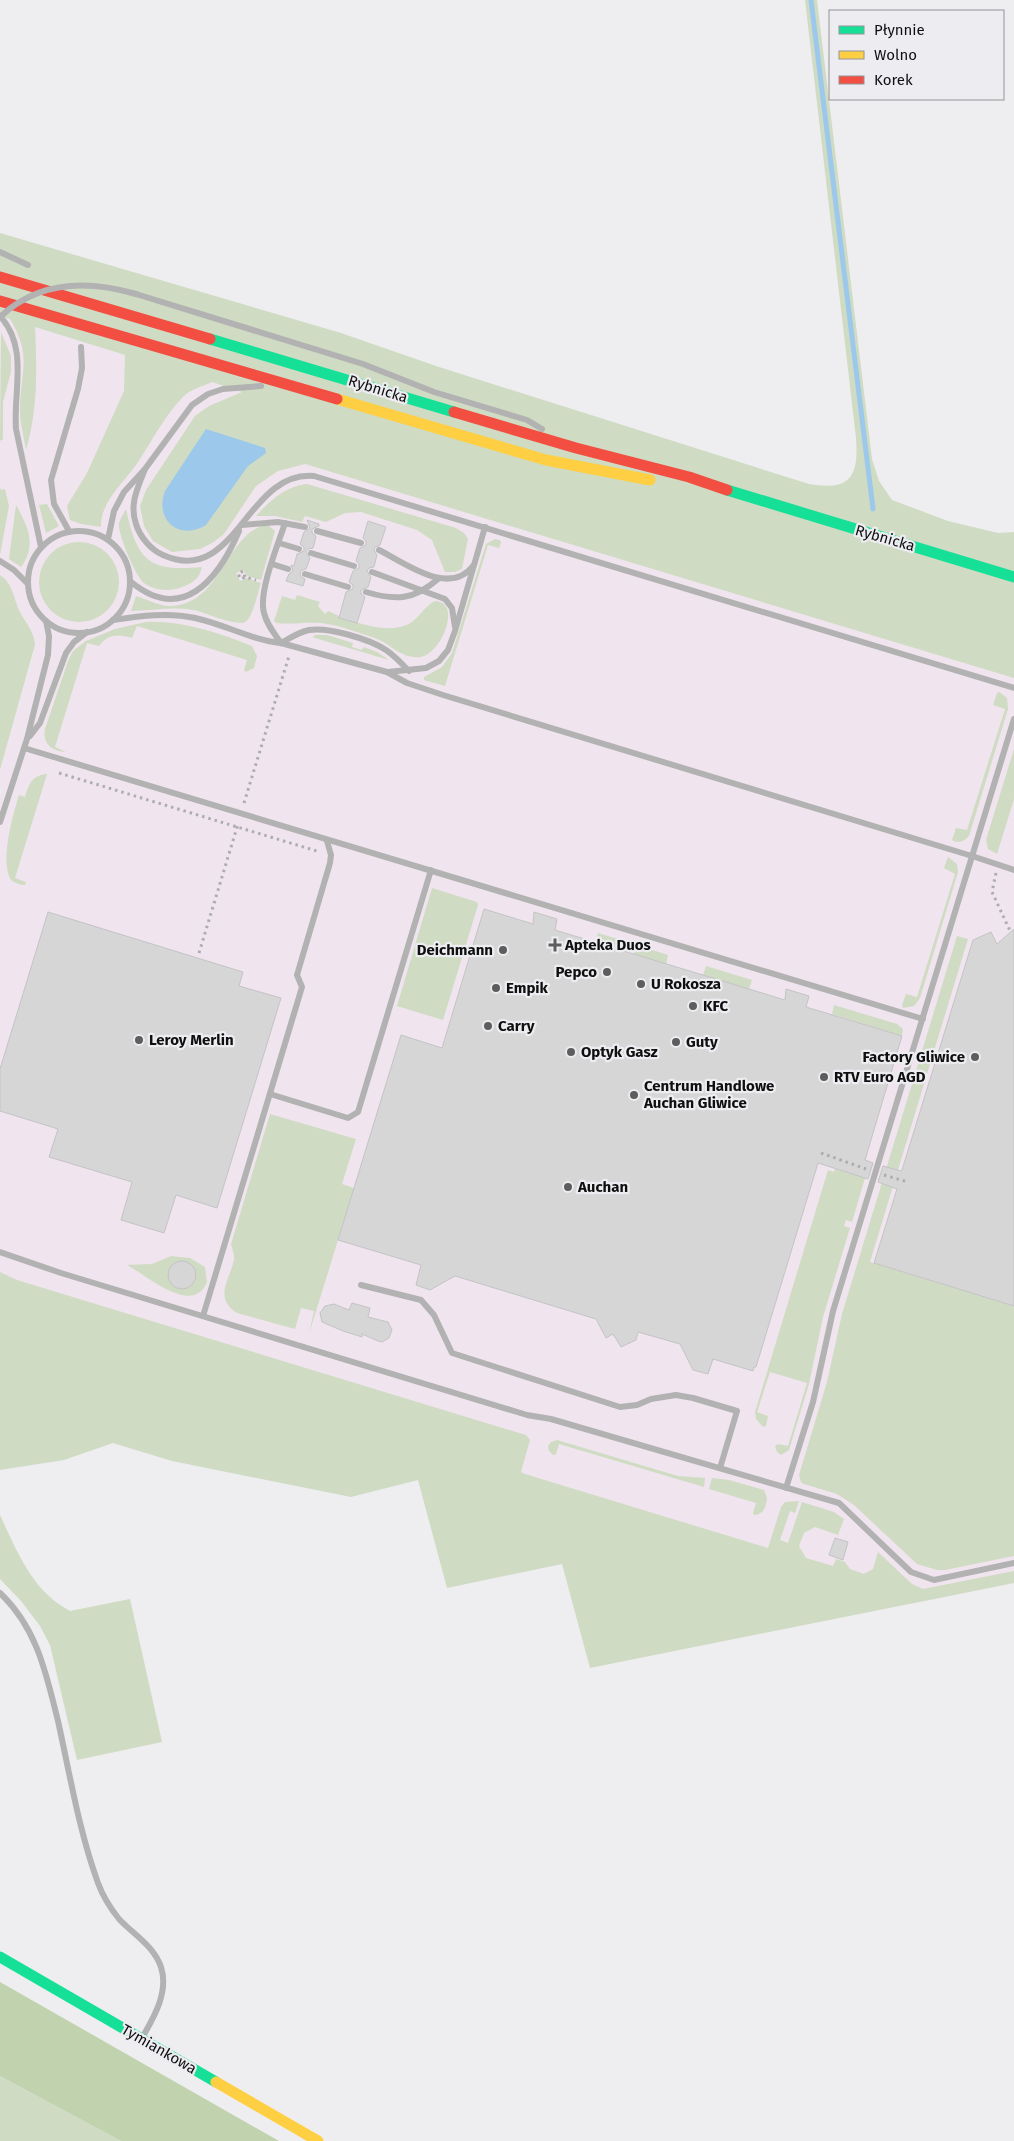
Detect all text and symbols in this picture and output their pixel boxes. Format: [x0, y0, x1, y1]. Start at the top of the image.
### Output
legend [829, 10, 1004, 100]
text: Płynnie [874, 21, 925, 39]
text: Wolno [874, 46, 917, 64]
text: Korek [874, 71, 913, 89]
street label: Rybnicka [346, 371, 410, 407]
street label: Rybnicka [853, 521, 917, 555]
place label: Apteka Duos [564, 936, 651, 954]
marker: Apteka Duos [549, 939, 561, 951]
place label: Deichmann [417, 941, 493, 959]
marker: Deichmann [497, 944, 509, 956]
place label: Pepco [556, 963, 597, 981]
marker: Pepco [601, 966, 613, 978]
place label: U Rokosza [651, 975, 721, 993]
marker: U Rokosza [635, 978, 647, 990]
place label: Empik [506, 979, 549, 997]
marker: Empik [490, 982, 502, 994]
place label: KFC [703, 997, 729, 1015]
marker: KFC [687, 1000, 699, 1012]
place label: Carry [498, 1017, 535, 1035]
marker: Carry [482, 1020, 494, 1032]
place label: Leroy Merlin [149, 1031, 234, 1049]
place label: Guty [686, 1033, 718, 1051]
marker: Leroy Merlin [133, 1034, 145, 1046]
marker: Guty [670, 1036, 682, 1048]
place label: Optyk Gasz [581, 1043, 658, 1061]
marker: Optyk Gasz [565, 1046, 577, 1058]
place label: Factory Gliwice [863, 1048, 965, 1066]
marker: Factory Gliwice [969, 1051, 981, 1063]
place label: RTV Euro AGD [834, 1068, 926, 1086]
marker: RTV Euro AGD [818, 1071, 830, 1083]
place label: Centrum Handlowe Auchan Gliwice [643, 1077, 774, 1112]
marker: Centrum Handlowe Auchan Gliwice [628, 1089, 640, 1101]
place label: Auchan [577, 1178, 628, 1196]
marker: Auchan [562, 1181, 574, 1193]
street label: Tymiankowa [118, 2020, 200, 2078]

